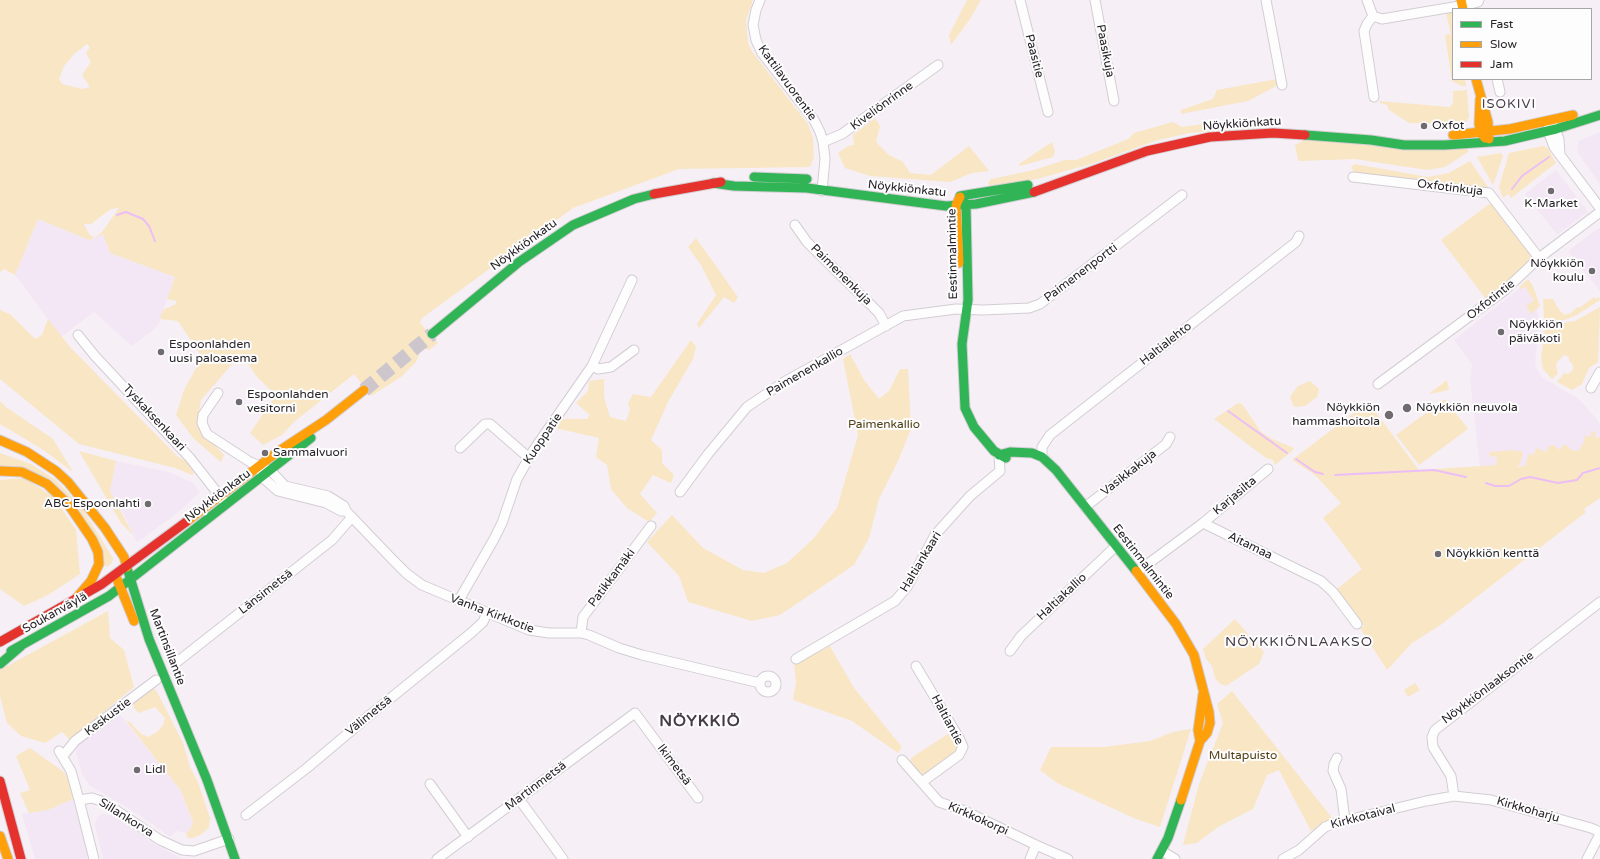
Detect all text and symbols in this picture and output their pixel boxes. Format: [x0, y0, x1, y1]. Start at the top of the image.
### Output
legend [1452, 8, 1592, 80]
text: Fast [1490, 17, 1513, 31]
street label: Paasikuja [1093, 23, 1117, 79]
street label: Paasitie [1022, 33, 1046, 79]
text: Slow [1490, 37, 1517, 51]
street label: Kattilavuorentie [755, 42, 819, 124]
text: Jam [1490, 57, 1513, 71]
street label: Kiveliönrinne [848, 79, 916, 133]
district label: ISOKIVI [1482, 97, 1536, 113]
street label: Nöykkiönkatu [1202, 114, 1282, 134]
place label: Oxfot [1432, 119, 1464, 133]
marker: Oxfot [1419, 121, 1429, 131]
street label: Oxfotinkuja [1416, 177, 1484, 199]
street label: Nöykkiönkatu [867, 178, 947, 200]
marker: K-Market [1546, 186, 1556, 196]
place label: K-Market [1524, 197, 1578, 211]
street label: Eestinmalmintie [945, 208, 961, 300]
street label: Nöykkiönkatu [488, 216, 560, 274]
street label: Paimenenportti [1041, 241, 1121, 305]
street label: Paimenenkuja [808, 242, 874, 308]
place label: Nöykkiön koulu [1530, 257, 1584, 285]
marker: Nöykkiön koulu [1587, 266, 1597, 276]
street label: Oxfotintie [1464, 277, 1518, 323]
place label: Nöykkiön päiväkoti [1509, 318, 1563, 346]
street label: Haltialehto [1137, 319, 1195, 369]
marker: Nöykkiön päiväkoti [1496, 327, 1506, 337]
place label: Espoonlahden uusi paloasema [169, 338, 257, 366]
street label: Paimenenkallio [764, 344, 846, 400]
marker: Espoonlahden uusi paloasema [156, 347, 166, 357]
street label: Tyskaksenkaari [120, 382, 188, 454]
place label: Espoonlahden vesitorni [247, 388, 329, 416]
marker: Espoonlahden vesitorni [234, 397, 244, 407]
place label: Nöykkiön hammashoitola [1292, 401, 1380, 429]
place label: Nöykkiön neuvola [1416, 401, 1518, 415]
marker: Nöykkiön neuvola [1401, 402, 1413, 414]
marker: Nöykkiön hammashoitola [1383, 409, 1395, 421]
street label: Kuoppatie [521, 411, 565, 467]
park label: Paimenkallio [848, 418, 920, 432]
place label: Sammalvuori [273, 446, 347, 460]
street label: Vasikkakuja [1098, 447, 1160, 499]
marker: Sammalvuori [260, 448, 270, 458]
street label: Nöykkiönkatu [182, 467, 254, 525]
street label: Karjasilta [1210, 474, 1260, 518]
place label: ABC Espoonlahti [44, 497, 140, 511]
marker: ABC Espoonlahti [143, 499, 153, 509]
street label: Eestinmalmintie [1109, 522, 1177, 602]
street label: Haltiankaari [897, 529, 945, 595]
street label: Aitamaa [1225, 529, 1275, 563]
street label: Patikkamäki [586, 546, 638, 610]
place label: Nöykkiön kenttä [1446, 547, 1539, 561]
marker: Nöykkiön kenttä [1433, 549, 1443, 559]
street label: Länsimetsä [236, 566, 296, 618]
street label: Haltiakallio [1034, 570, 1090, 624]
street label: Soukanväylä [20, 589, 90, 637]
street label: Vanha Kirkkotie [448, 591, 536, 637]
street label: Martinsillantie [146, 607, 188, 687]
district label: NÖYKKIÖNLAAKSO [1225, 634, 1373, 650]
street label: Nöykkiönlaaksontie [1439, 649, 1537, 727]
street label: Haltiantie [928, 692, 966, 748]
street label: Välimetsä [343, 693, 395, 739]
street label: Keskustie [82, 695, 134, 739]
district label: NÖYKKIÖ [659, 712, 741, 732]
street label: Ikimetsä [654, 742, 694, 788]
park label: Multapuisto [1209, 749, 1277, 763]
street label: Martinmetsä [503, 758, 569, 814]
place label: Lidl [145, 763, 165, 777]
marker: Lidl [132, 765, 142, 775]
street label: Kirkkoharju [1495, 794, 1561, 826]
street label: Sillankorva [96, 796, 156, 840]
street label: Kirkkokorpi [945, 799, 1011, 839]
street label: Kirkkotaival [1329, 801, 1397, 833]

